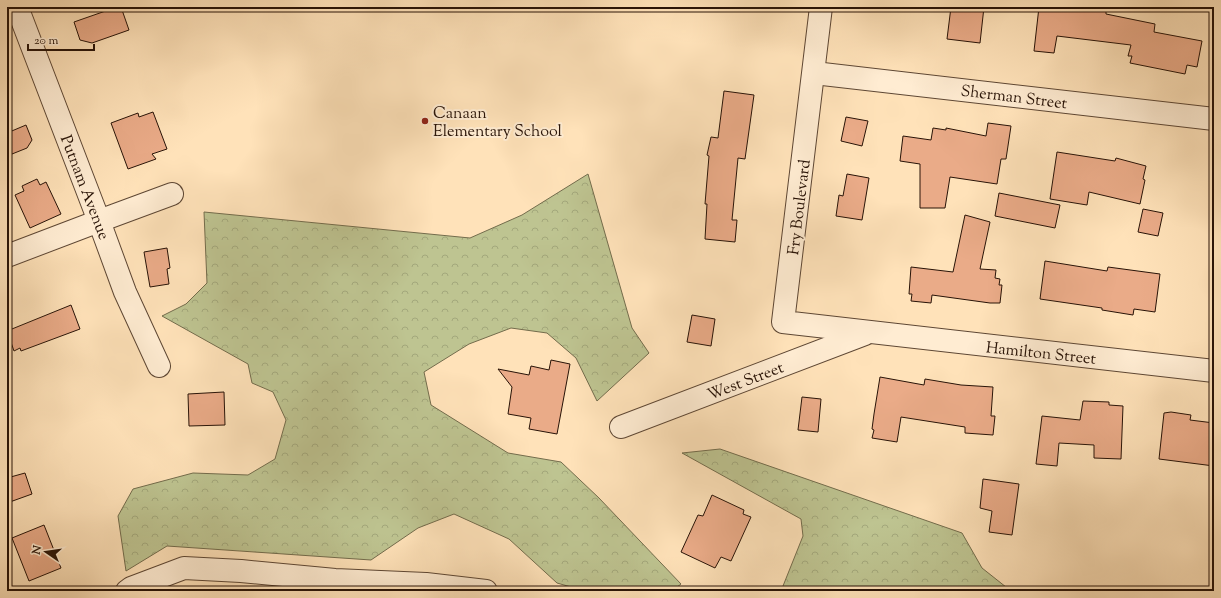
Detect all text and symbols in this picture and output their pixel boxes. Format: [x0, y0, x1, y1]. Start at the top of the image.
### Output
scale bar [28, 26, 94, 52]
text: 20 m [34, 32, 59, 50]
street label: Sherman Street [959, 81, 1069, 116]
place label: Canaan Elementary School [433, 103, 563, 144]
marker: Canaan Elementary School [420, 116, 430, 126]
street label: Putnam Avenue [53, 132, 114, 244]
street label: Fry Boulevard [783, 158, 818, 256]
street label: Hamilton Street [985, 337, 1097, 372]
street label: West Street [704, 357, 788, 407]
north arrow [26, 532, 66, 572]
text: N [28, 544, 46, 557]

